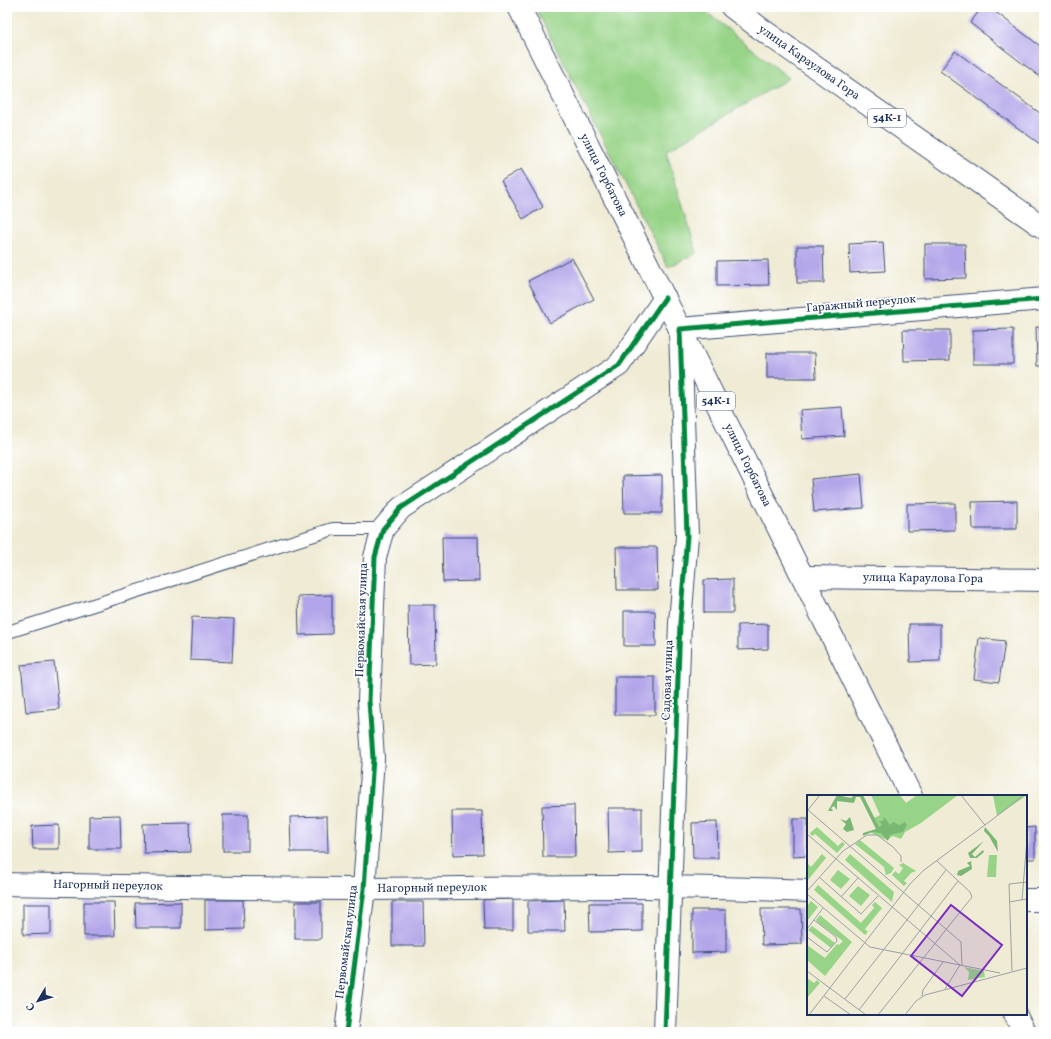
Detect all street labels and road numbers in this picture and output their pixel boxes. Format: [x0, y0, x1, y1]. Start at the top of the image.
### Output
street label: улица Караулова Гора [755, 21, 863, 104]
road number: 54К-1 [868, 109, 906, 127]
street label: улица Горбатова [575, 131, 631, 220]
street label: Гаражный переулок [806, 291, 917, 317]
road number: 54К-1 [697, 392, 735, 410]
street label: улица Горбатова [720, 421, 775, 510]
street label: Первомайская улица [352, 562, 372, 678]
street label: улица Караулова Гора [863, 570, 983, 587]
street label: Садовая улица [659, 639, 677, 721]
street label: Нагорный переулок [53, 877, 163, 895]
street label: Нагорный переулок [377, 880, 488, 897]
street label: Первомайская улица [332, 884, 362, 1000]

